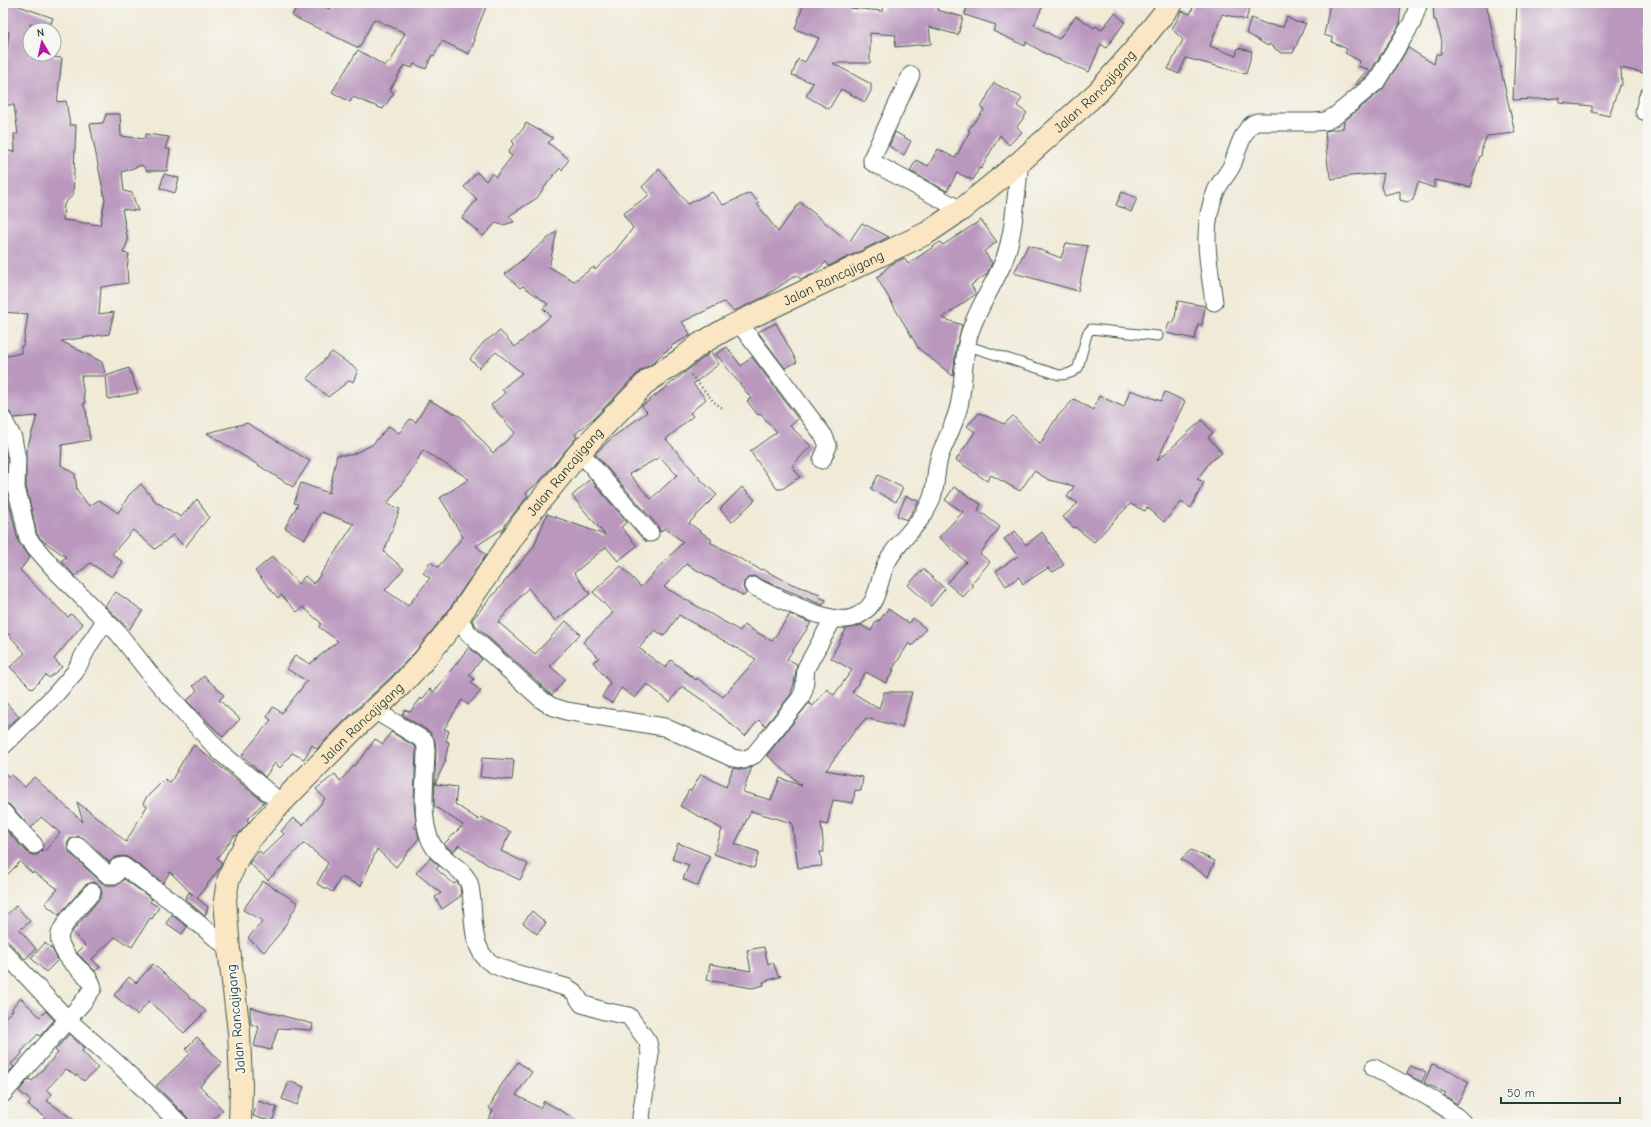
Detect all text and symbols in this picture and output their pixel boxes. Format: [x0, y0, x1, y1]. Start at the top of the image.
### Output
north arrow [22, 22, 62, 62]
text: N [36, 26, 45, 40]
street label: Jalan Rancajigang [1050, 46, 1139, 136]
street label: Jalan Rancajigang [780, 246, 887, 309]
street label: Jalan Rancajigang [523, 424, 607, 519]
street label: Jalan Rancajigang [316, 679, 407, 767]
street label: Jalan Rancajigang [223, 964, 249, 1074]
scale bar [1501, 1079, 1620, 1105]
text: 50 m [1507, 1086, 1535, 1100]

